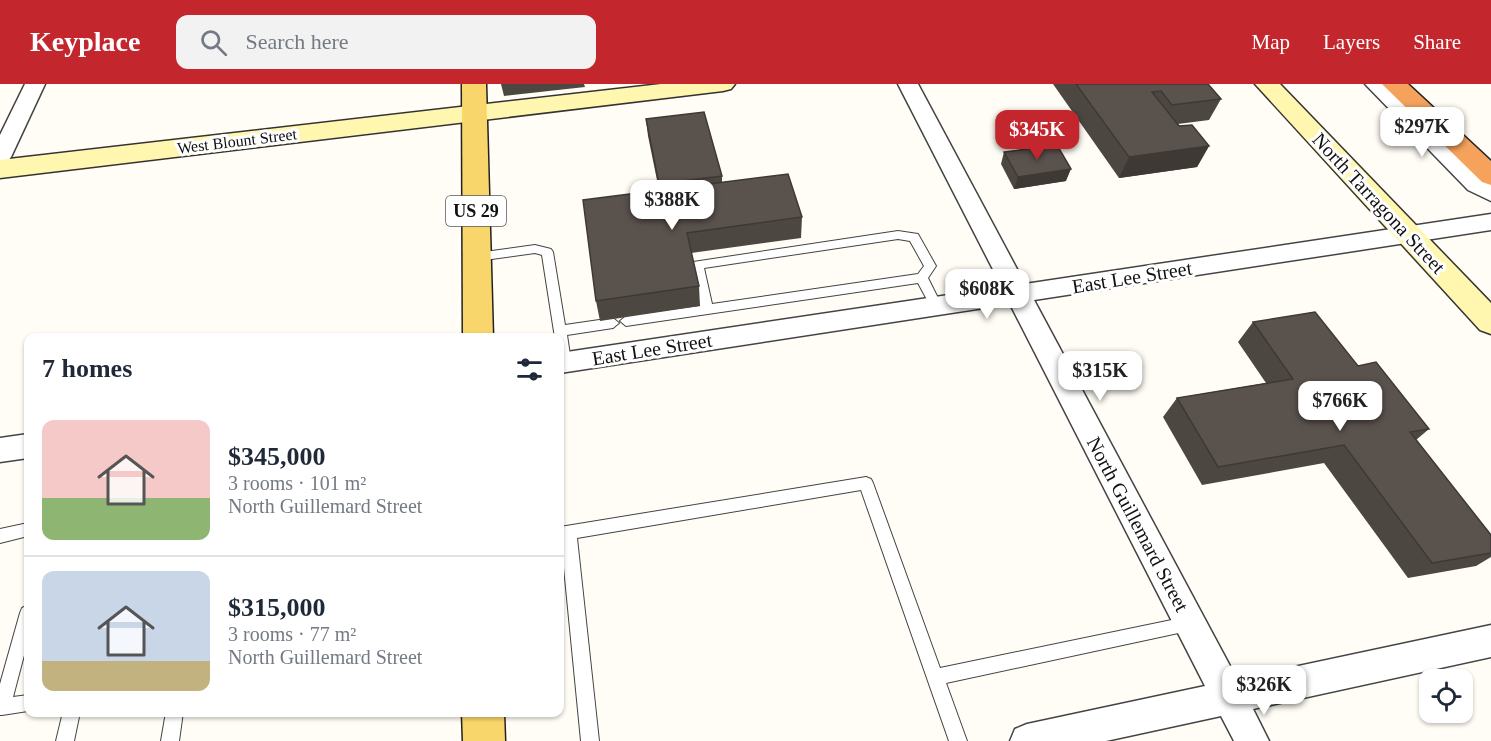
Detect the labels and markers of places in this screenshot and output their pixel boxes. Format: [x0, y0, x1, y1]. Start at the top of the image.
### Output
pin: $297K [1380, 107, 1464, 158]
pin: $345K [995, 110, 1079, 161]
pin: $388K [630, 180, 714, 231]
pin: $608K [945, 269, 1029, 320]
pin: $315K [1058, 351, 1142, 402]
pin: $766K [1298, 381, 1382, 432]
pin: $326K [1222, 665, 1306, 716]

